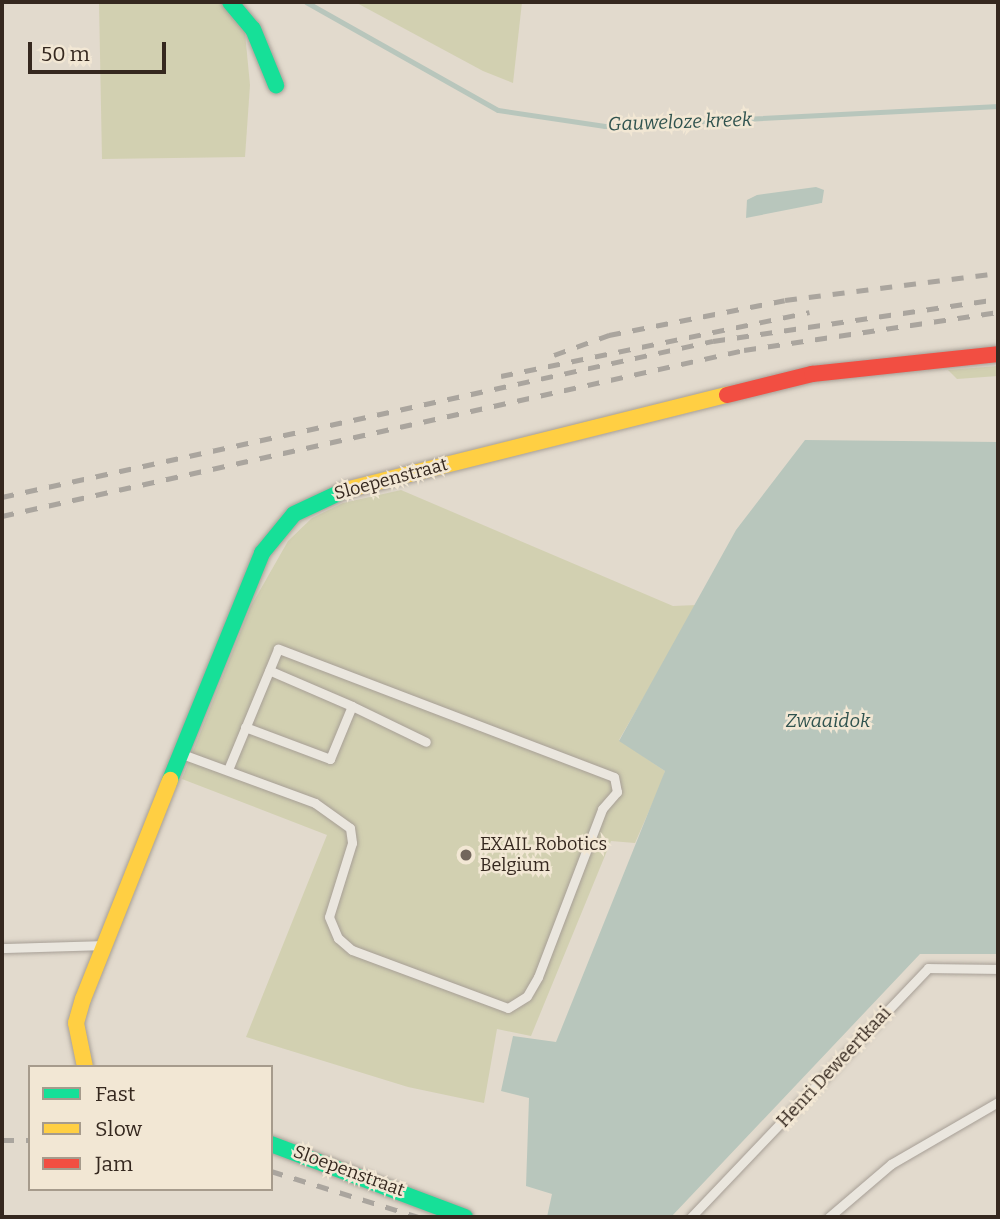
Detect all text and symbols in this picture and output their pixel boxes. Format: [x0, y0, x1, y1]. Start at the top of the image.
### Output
scale bar [32, 28, 170, 72]
text: 50 m [41, 41, 90, 67]
water label: Gauweloze kreek [607, 108, 753, 136]
street label: Sloepenstraat [332, 453, 450, 505]
water label: Zwaaidok [786, 710, 870, 732]
place label: EXAIL Robotics Belgium [480, 834, 607, 876]
marker: EXAIL Robotics Belgium [458, 847, 474, 863]
street label: Henri Deweertkaai [773, 1002, 895, 1132]
legend [28, 1065, 273, 1191]
text: Fast [95, 1081, 135, 1107]
text: Slow [95, 1116, 142, 1142]
street label: Sloepenstraat [290, 1141, 408, 1201]
text: Jam [95, 1151, 133, 1177]

